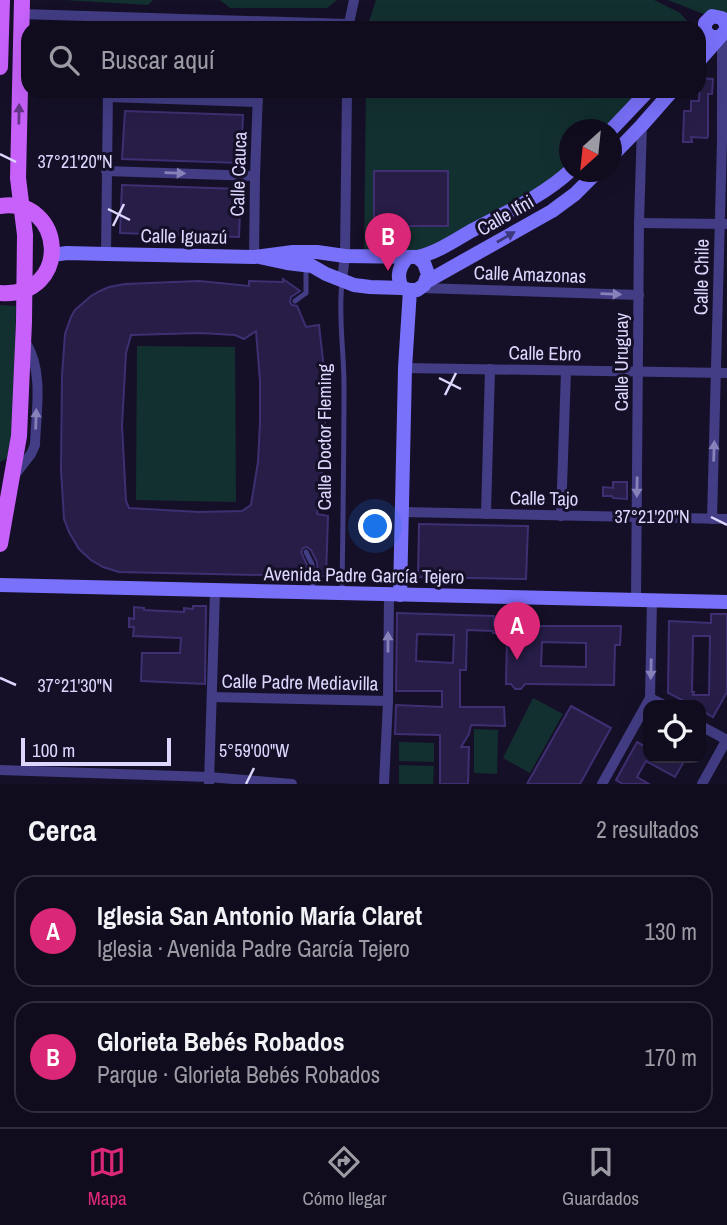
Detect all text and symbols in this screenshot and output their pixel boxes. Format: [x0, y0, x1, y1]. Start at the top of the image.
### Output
search box [21, 21, 706, 98]
icon: search [45, 41, 83, 79]
text: Buscar aquí [101, 42, 215, 77]
one-way arrow [13, 103, 25, 125]
north arrow [559, 119, 622, 182]
street label: Calle Cauca [224, 131, 252, 217]
text: 37°21'20"N [37, 149, 113, 174]
one-way arrow [164, 168, 186, 179]
street label: Calle Ifni [472, 188, 538, 242]
pin: B [365, 213, 411, 271]
street label: Calle Iguazú [140, 222, 228, 250]
one-way arrow [497, 231, 516, 243]
street label: Calle Chile [687, 239, 715, 315]
street label: Calle Amazonas [473, 259, 587, 289]
one-way arrow [601, 288, 623, 299]
street label: Calle Uruguay [608, 312, 634, 411]
street label: Calle Ebro [508, 339, 582, 367]
street label: Calle Doctor Fleming [311, 364, 337, 510]
one-way arrow [30, 407, 42, 429]
one-way arrow [708, 439, 720, 461]
one-way arrow [631, 476, 643, 498]
street label: Calle Tajo [510, 484, 578, 512]
text: 37°21'20"N [614, 504, 690, 529]
your location [358, 509, 392, 543]
street label: Avenida Padre García Tejero [263, 560, 464, 590]
pin: A [494, 602, 540, 660]
one-way arrow [383, 631, 394, 653]
one-way arrow [645, 658, 656, 680]
street label: Calle Padre Mediavilla [221, 668, 379, 696]
text: 37°21'30"N [37, 673, 113, 698]
map controls [643, 700, 706, 763]
button: locate [643, 700, 706, 763]
scale bar [21, 735, 172, 767]
text: 100 m [32, 737, 75, 763]
text: 5°59'00"W [219, 738, 289, 763]
text: Cerca [28, 810, 96, 850]
text: 2 resultados [596, 814, 699, 845]
text: Iglesia San Antonio María Claret [97, 898, 422, 933]
text: A [46, 916, 60, 947]
text: 130 m [645, 916, 697, 947]
text: Iglesia · Avenida Padre García Tejero [97, 933, 410, 964]
text: Glorieta Bebés Robados [97, 1024, 345, 1059]
text: B [46, 1042, 60, 1073]
text: 170 m [645, 1042, 697, 1073]
text: Parque · Glorieta Bebés Robados [97, 1059, 380, 1090]
tab: Mapa [88, 1143, 127, 1211]
tab: Cómo llegar [302, 1143, 386, 1211]
tab: Guardados [562, 1143, 639, 1211]

